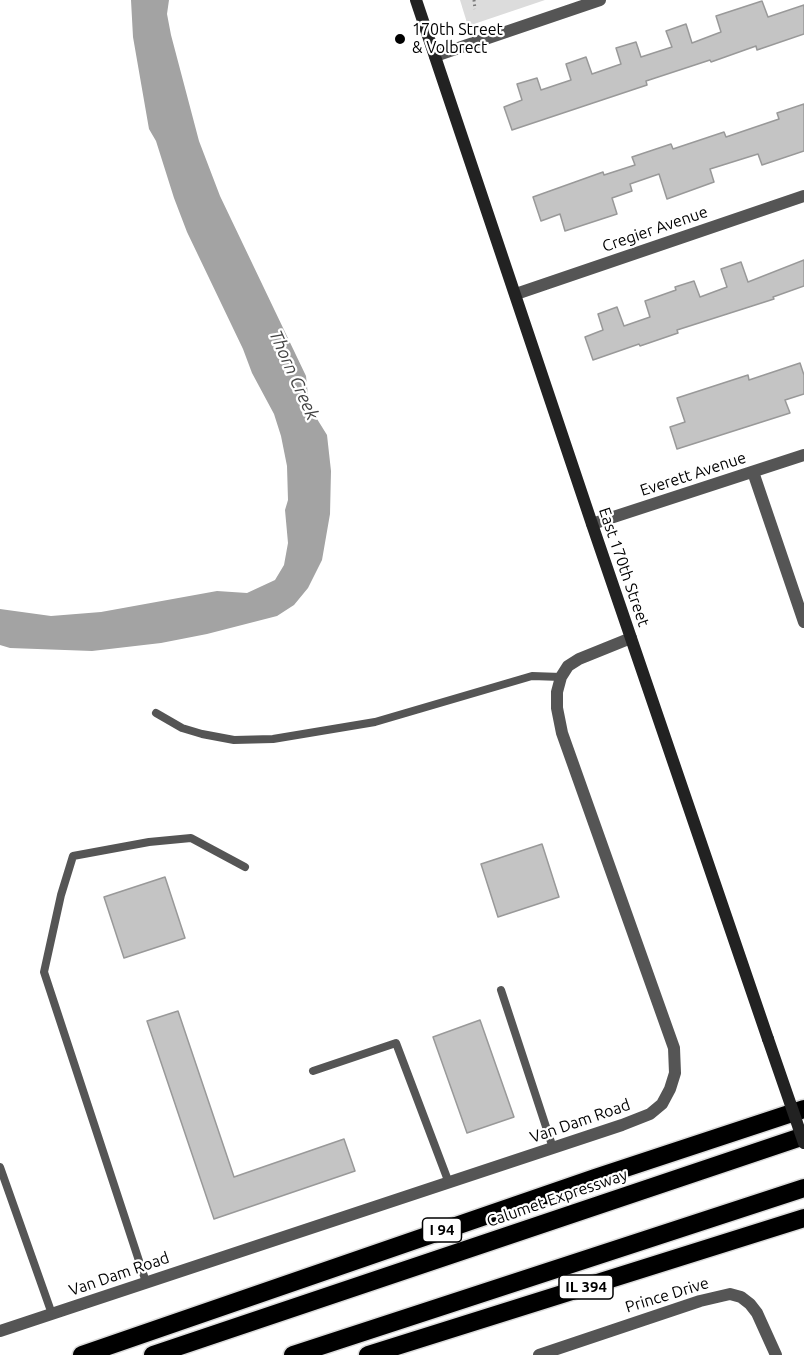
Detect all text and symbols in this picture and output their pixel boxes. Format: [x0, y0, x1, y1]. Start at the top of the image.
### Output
place label: 170th Street & Volbrect [412, 20, 503, 58]
marker: 170th Street & Volbrect [393, 32, 407, 46]
street label: Cregier Avenue [600, 202, 710, 256]
water label: Thorn Creek [265, 327, 323, 423]
street label: Everett Avenue [638, 448, 748, 500]
street label: East 170th Street [595, 505, 653, 629]
street label: Van Dam Road [527, 1095, 633, 1147]
street label: Calumet Expressway [484, 1165, 630, 1231]
road number: I 94 [422, 1218, 462, 1242]
street label: Van Dam Road [66, 1248, 172, 1300]
street label: Prince Drive [623, 1273, 711, 1317]
road number: IL 394 [559, 1275, 613, 1299]

